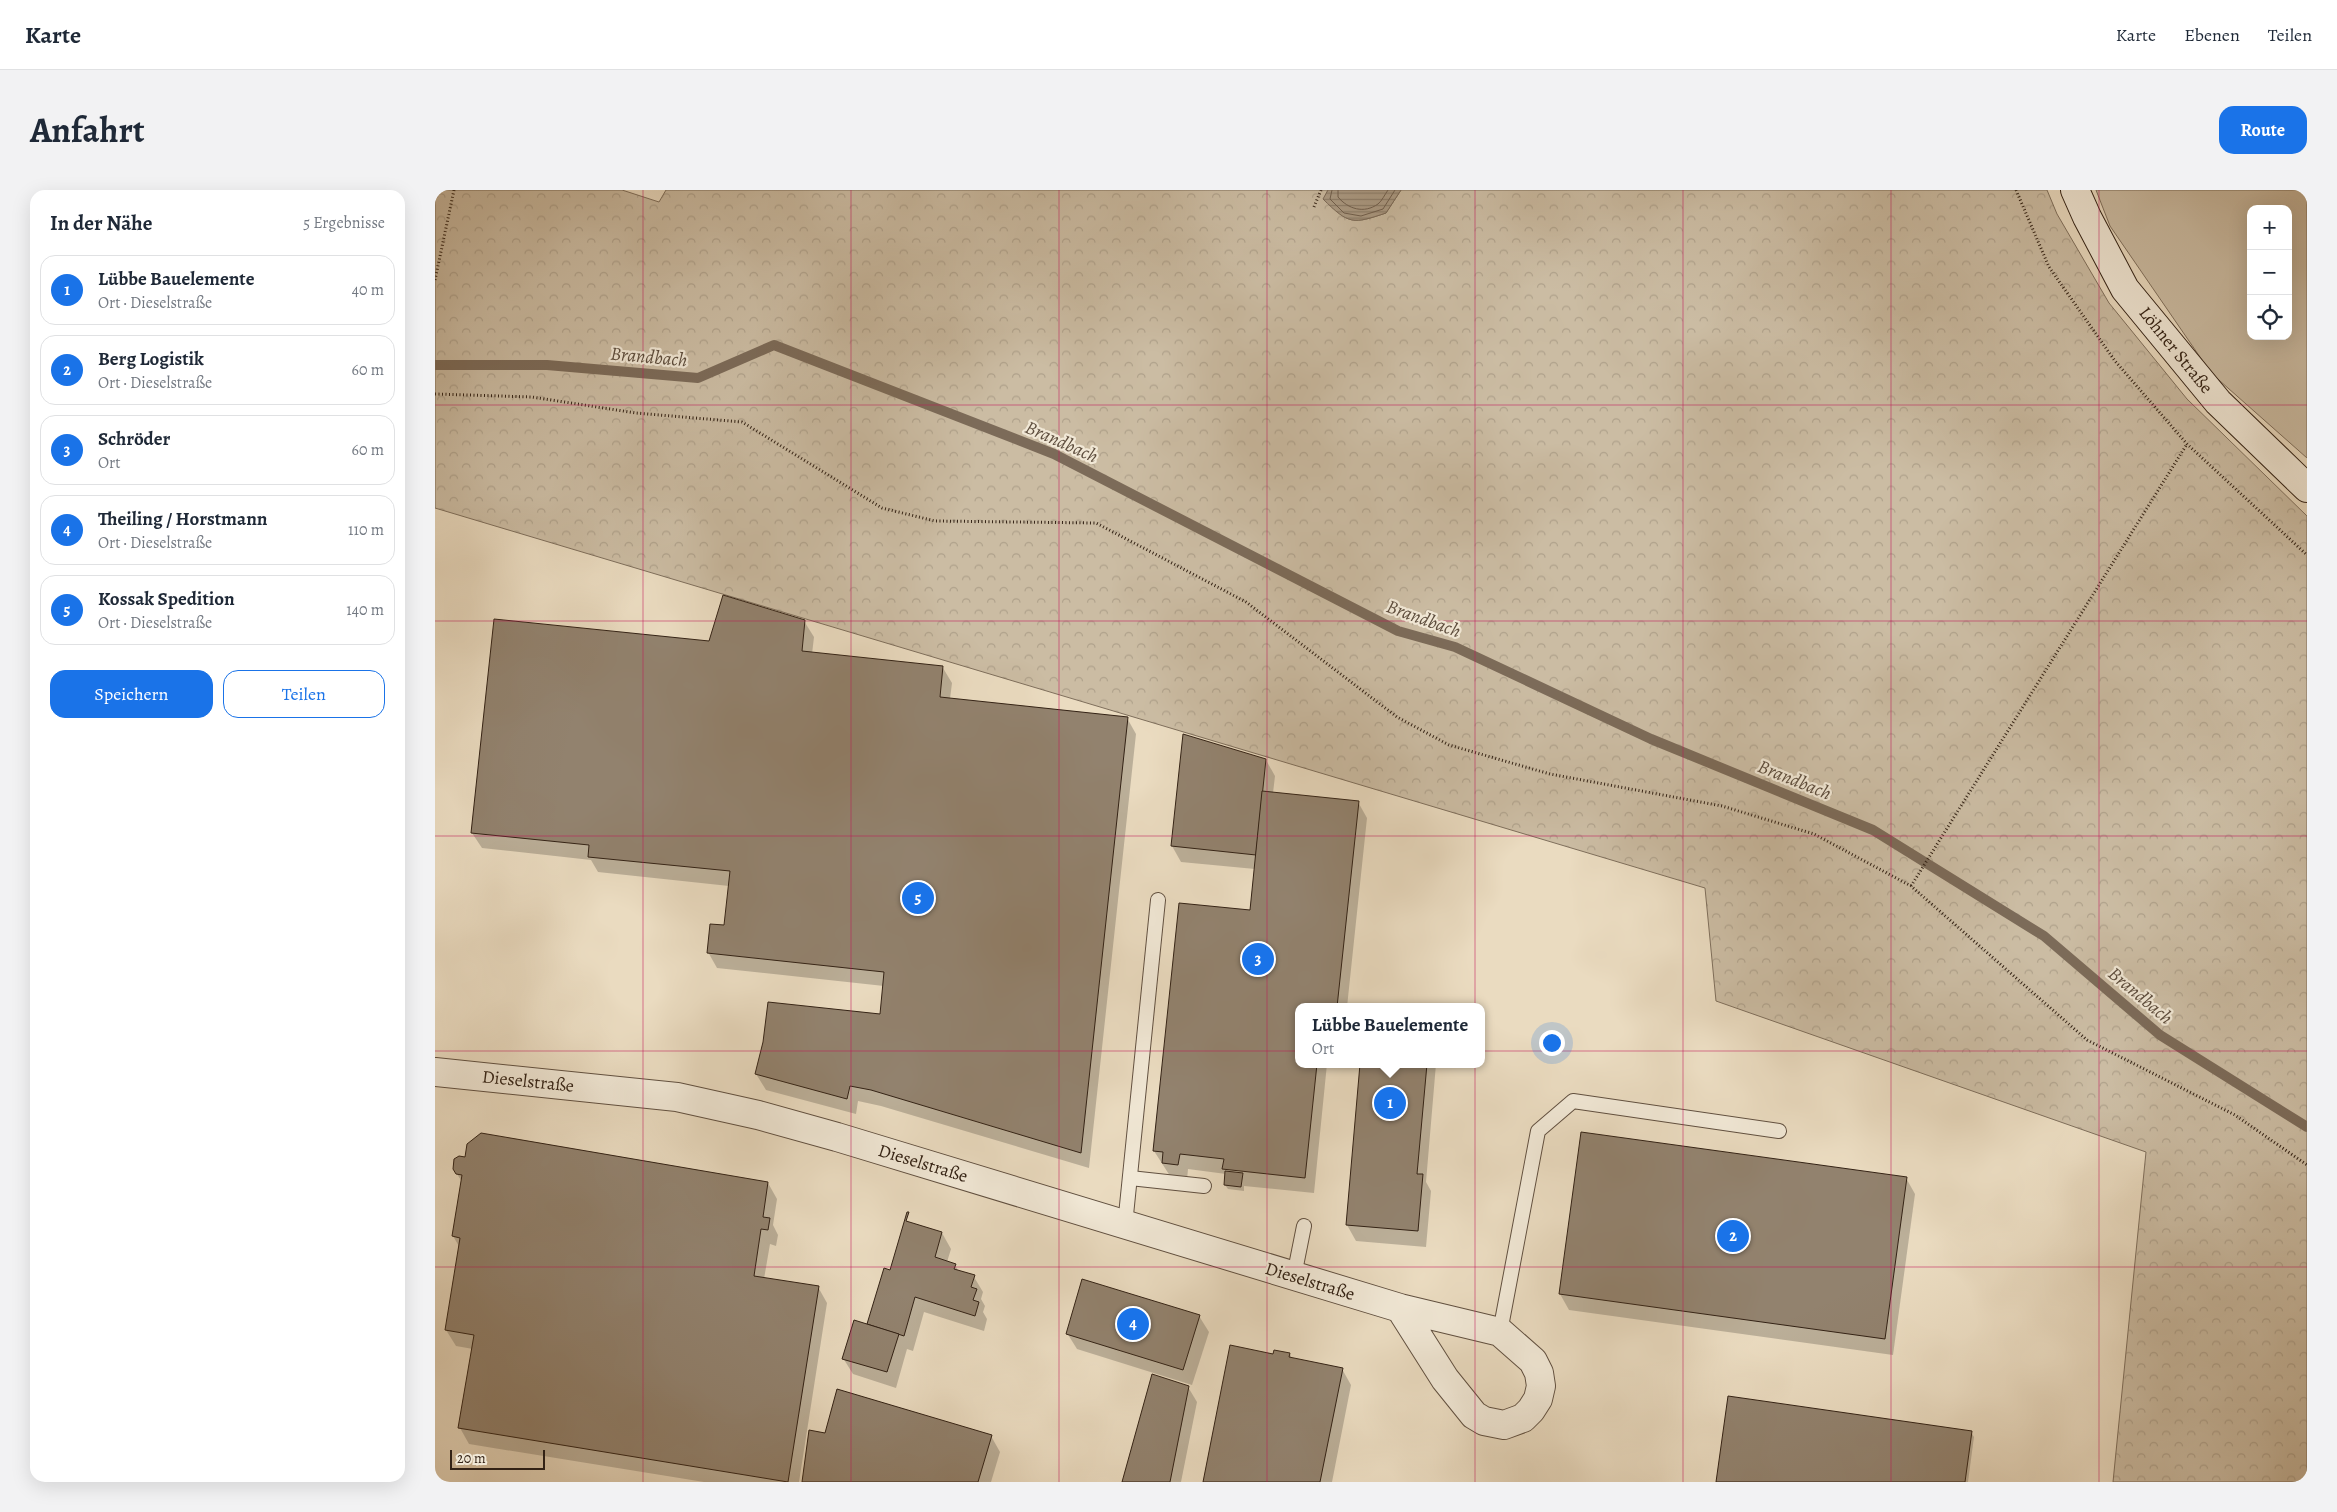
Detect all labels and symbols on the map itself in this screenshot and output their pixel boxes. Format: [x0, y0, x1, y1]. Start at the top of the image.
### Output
street label: Löhner Straße [2134, 302, 2218, 398]
water label: Brandbach [609, 341, 689, 373]
water label: Brandbach [1021, 414, 1102, 469]
water label: Brandbach [1383, 594, 1464, 644]
water label: Brandbach [1754, 753, 1835, 806]
pin: 5 [902, 879, 934, 917]
pin: 3 [1242, 940, 1274, 978]
water label: Brandbach [2102, 961, 2178, 1031]
your location [1539, 1030, 1565, 1056]
street label: Dieselstraße [481, 1064, 575, 1098]
pin: 1 [1374, 1084, 1406, 1122]
street label: Dieselstraße [875, 1138, 971, 1188]
pin: 2 [1717, 1217, 1749, 1255]
street label: Dieselstraße [1262, 1256, 1358, 1306]
pin: 4 [1117, 1305, 1149, 1343]
scale bar [450, 1447, 545, 1470]

